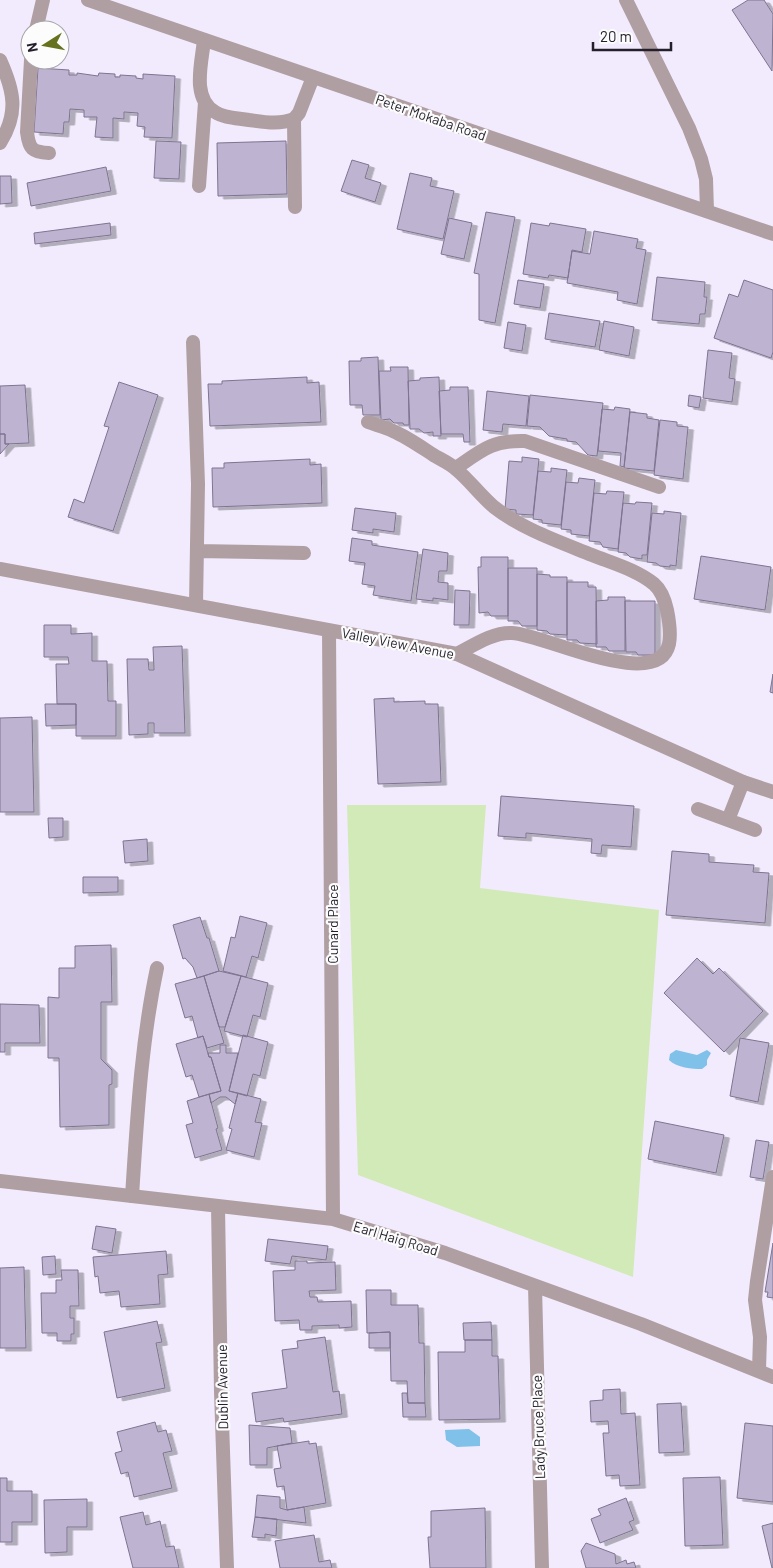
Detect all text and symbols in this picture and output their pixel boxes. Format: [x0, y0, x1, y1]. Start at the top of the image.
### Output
north arrow [20, 20, 70, 70]
scale bar [593, 20, 670, 52]
text: 20 m [600, 27, 632, 45]
text: N [23, 41, 41, 54]
street label: Peter Mokaba Road [373, 90, 489, 144]
street label: Valley View Avenue [340, 624, 456, 662]
street label: Cunard Place [324, 884, 341, 964]
street label: Earl Haig Road [351, 1217, 441, 1259]
street label: Dublin Avenue [213, 1344, 231, 1430]
street label: Lady Bruce Place [528, 1375, 548, 1479]

